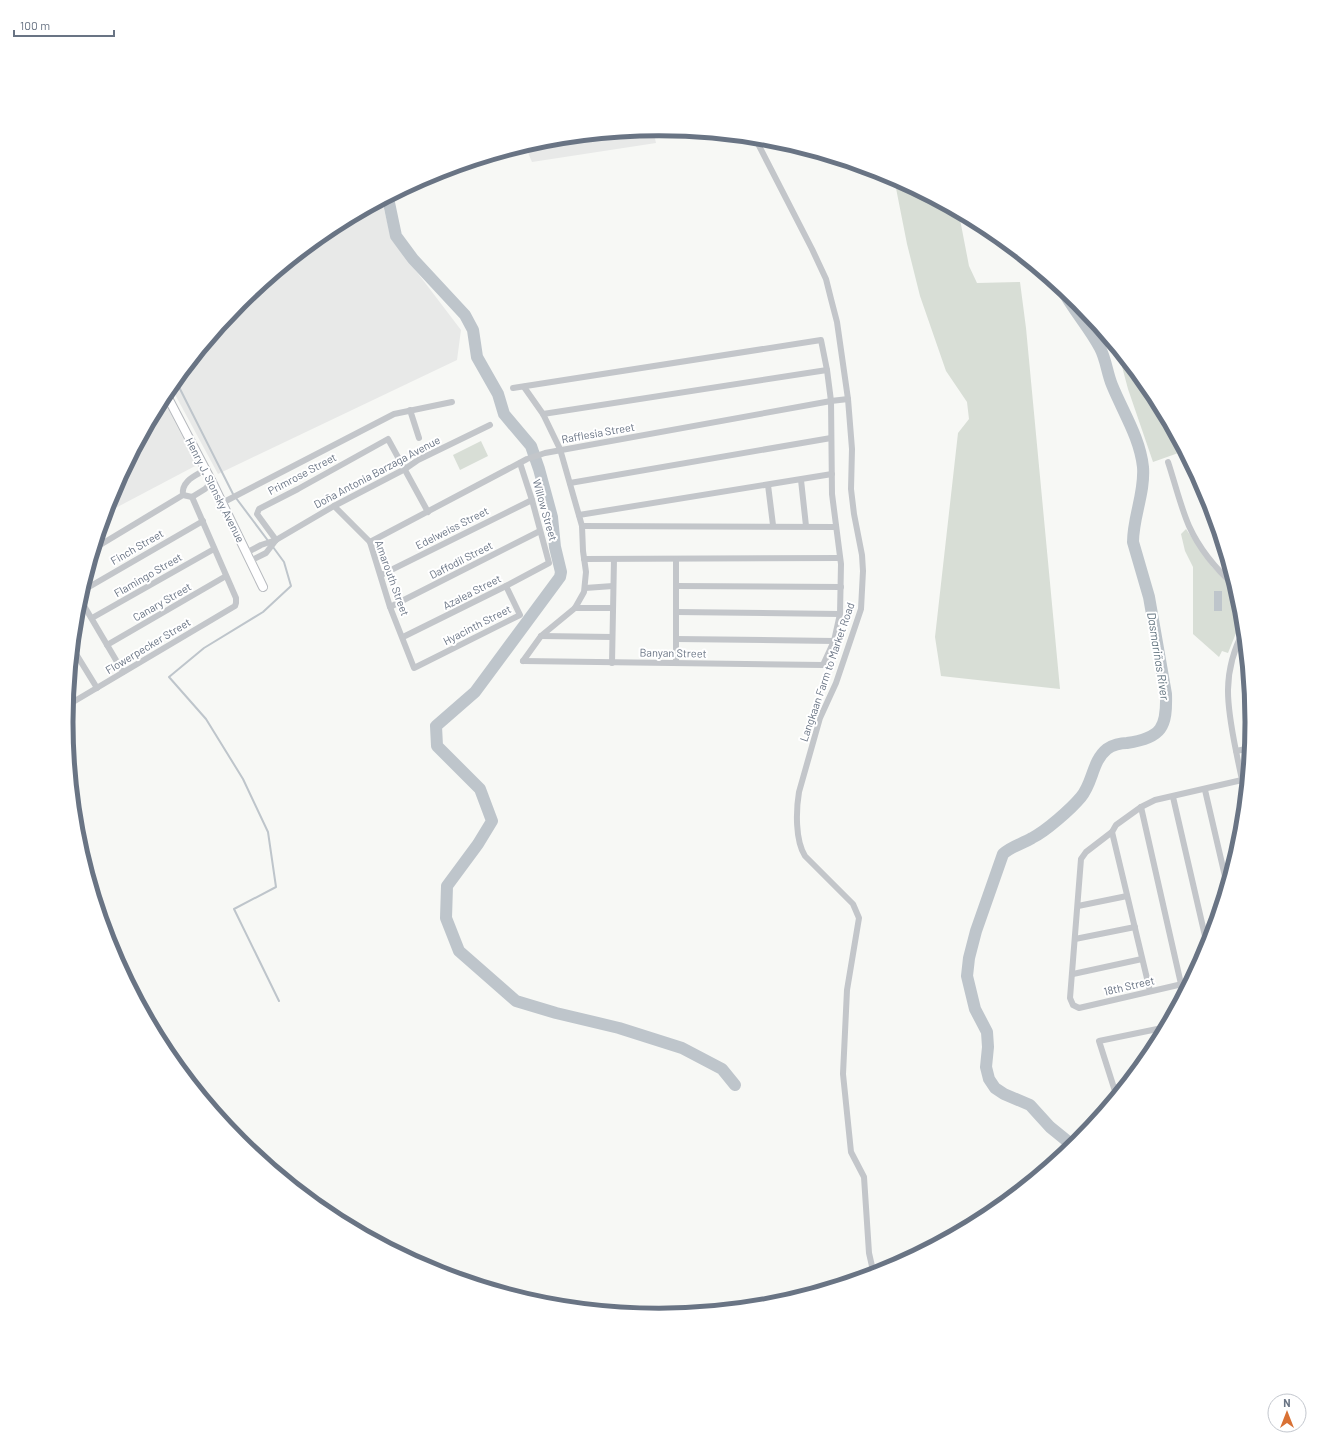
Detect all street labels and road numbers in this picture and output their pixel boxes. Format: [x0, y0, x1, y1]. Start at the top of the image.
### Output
street label: Rafflesia Street [560, 420, 636, 445]
street label: Doña Antonia Barzaga Avenue [311, 433, 442, 510]
street label: Henry J. Slonsky Avenue [183, 435, 248, 544]
street label: Primrose Street [265, 450, 338, 497]
street label: Willow Street [530, 478, 560, 542]
street label: Edelweiss Street [413, 504, 490, 552]
street label: Finch Street [108, 526, 165, 567]
street label: Amarouth Street [373, 538, 412, 617]
street label: Daffodil Street [427, 538, 495, 581]
street label: Flamingo Street [111, 550, 184, 599]
street label: Azalea Street [441, 571, 503, 612]
street label: Canary Street [130, 580, 193, 624]
street label: Langkaan Farm to Market Road [797, 600, 857, 743]
street label: Hyacinth Street [441, 602, 513, 647]
street label: Flowerpecker Street [103, 615, 193, 676]
street label: Banyan Street [639, 645, 707, 660]
street label: 18th Street [1102, 973, 1156, 998]

